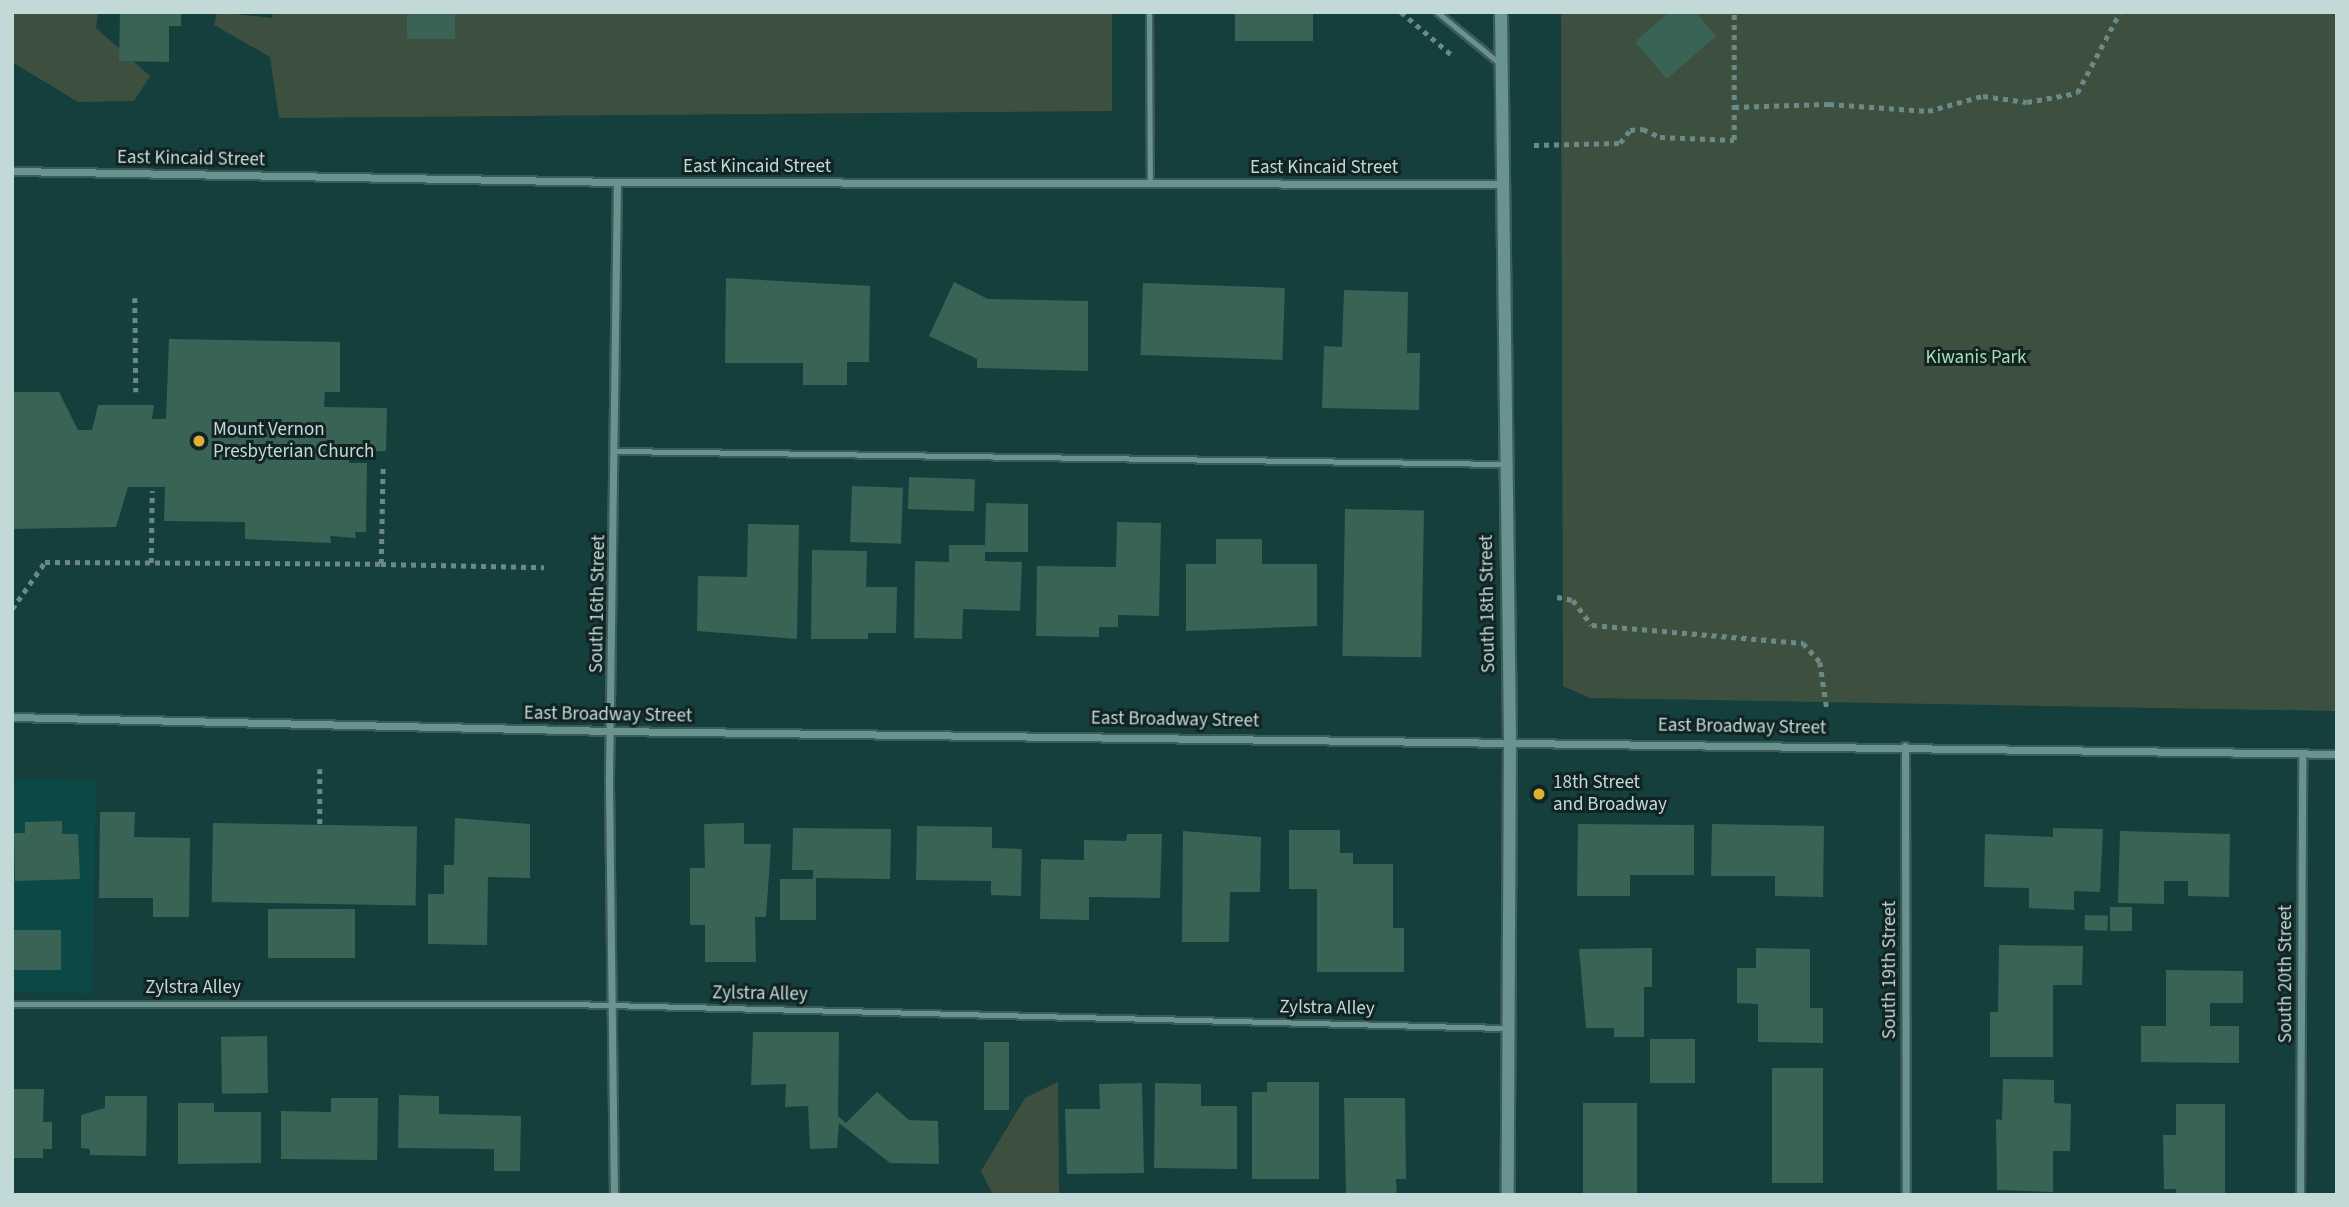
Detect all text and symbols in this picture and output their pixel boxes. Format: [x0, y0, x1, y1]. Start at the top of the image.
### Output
street label: East Kincaid Street [117, 146, 265, 172]
street label: East Kincaid Street [683, 156, 831, 178]
street label: East Kincaid Street [1250, 157, 1398, 179]
park label: Kiwanis Park [1925, 347, 2027, 369]
place label: Mount Vernon Presbyterian Church [213, 419, 374, 463]
marker: Mount Vernon Presbyterian Church [191, 433, 207, 449]
street label: South 16th Street [585, 535, 611, 673]
street label: South 18th Street [1475, 535, 1501, 673]
street label: East Broadway Street [524, 702, 692, 728]
street label: East Broadway Street [1091, 707, 1259, 733]
street label: East Broadway Street [1658, 714, 1826, 740]
place label: 18th Street and Broadway [1553, 772, 1667, 816]
marker: 18th Street and Broadway [1531, 786, 1547, 802]
street label: South 19th Street [1879, 901, 1901, 1039]
street label: South 20th Street [2275, 905, 2297, 1043]
street label: Zylstra Alley [145, 977, 241, 999]
street label: Zylstra Alley [712, 982, 808, 1006]
street label: Zylstra Alley [1279, 996, 1375, 1020]

